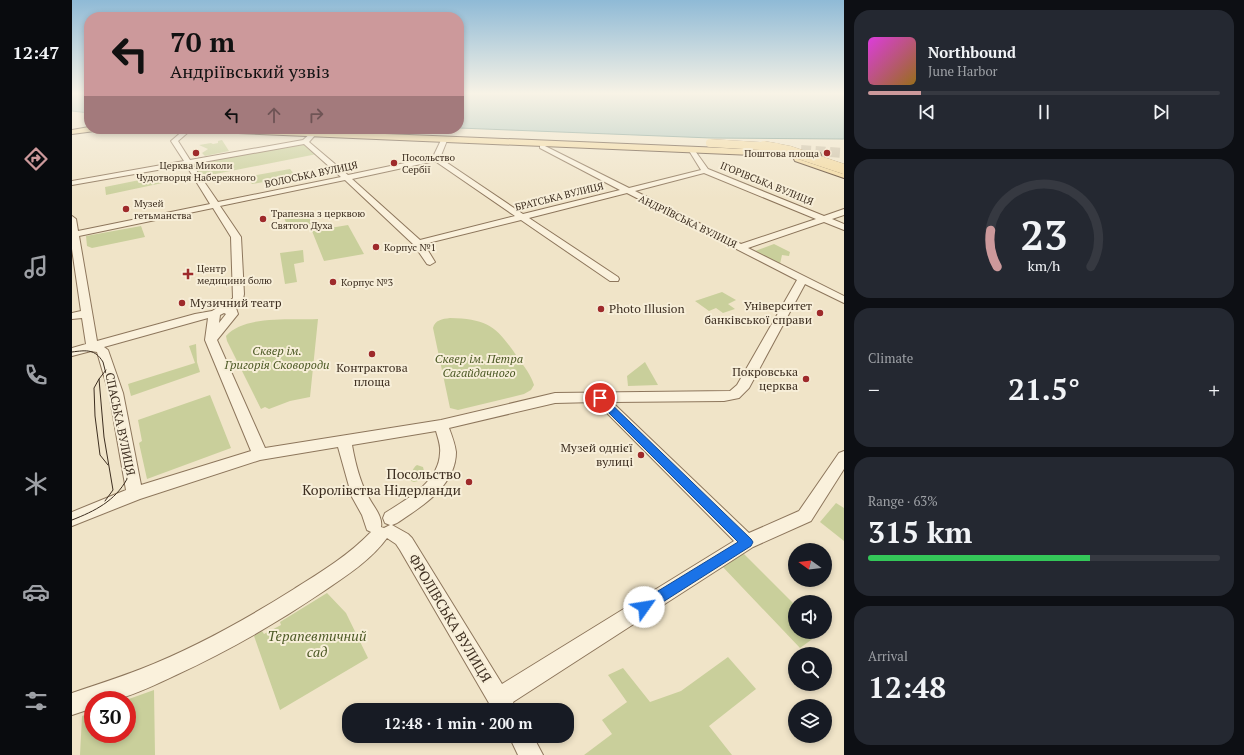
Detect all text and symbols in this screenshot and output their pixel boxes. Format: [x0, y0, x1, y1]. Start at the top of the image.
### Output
text: 70 m [170, 23, 235, 60]
icon: left [104, 28, 156, 80]
text: 12:47 [13, 40, 59, 64]
text: Northbound [928, 42, 1016, 62]
text: Андріївський узвіз [170, 59, 330, 83]
text: June Harbor [928, 62, 998, 80]
icon: previous [916, 101, 938, 123]
icon: pause [1033, 101, 1055, 123]
icon: next [1150, 101, 1172, 123]
icon: left [221, 104, 243, 126]
icon: ahead [263, 104, 285, 126]
icon: right [305, 104, 327, 126]
icon: directions [22, 145, 50, 173]
place label: Поштова площа [744, 147, 819, 160]
marker: Церква Миколи Чудотворця Набережного [191, 148, 201, 158]
marker: Поштова площа [822, 148, 832, 158]
place label: Посольство Сербії [402, 151, 456, 176]
street label: ВОЛОСЬКА ВУЛИЦЯ [263, 158, 360, 191]
marker: Посольство Сербії [389, 158, 399, 168]
place label: Церква Миколи Чудотворця Набережного [136, 159, 256, 184]
street label: ІГОРІВСЬКА ВУЛИЦЯ [718, 159, 816, 208]
street label: БРАТСЬКА ВУЛИЦЯ [513, 179, 605, 214]
street label: АНДРІЇВСЬКА ВУЛИЦЯ [636, 192, 740, 251]
place label: Музей гетьманства [134, 197, 192, 222]
marker: Музей гетьманства [121, 204, 131, 214]
text: 23 [1020, 206, 1068, 261]
place label: Трапезна з церквою Святого Духа [271, 207, 365, 232]
marker: Трапезна з церквою Святого Духа [258, 214, 268, 224]
place label: Корпус №1 [384, 241, 436, 254]
marker: Корпус №1 [371, 242, 381, 252]
icon: music [22, 253, 50, 281]
text: km/h [1028, 255, 1061, 274]
place label: Центр медицини болю [197, 262, 272, 287]
marker: Центр медицини болю [182, 268, 194, 280]
place label: Корпус №3 [341, 276, 393, 289]
marker: Корпус №3 [328, 277, 338, 287]
place label: Музичний театр [190, 295, 282, 310]
marker: Музичний театр [177, 298, 187, 308]
place label: Університет банківської справи [704, 298, 812, 327]
place label: Photo Illusion [609, 301, 685, 316]
marker: Photo Illusion [596, 304, 606, 314]
marker: Університет банківської справи [815, 308, 825, 318]
park label: Сквер ім. Григорія Сковороди [224, 343, 329, 372]
marker: Контрактова площа [367, 349, 377, 359]
text: Climate [868, 349, 913, 367]
park label: Сквер ім. Петра Сагайдачного [435, 351, 523, 380]
place label: Контрактова площа [336, 360, 408, 389]
icon: phone [22, 361, 50, 389]
place label: Покровська церква [732, 364, 798, 393]
text: 21.5° [1008, 369, 1080, 409]
street label: СПАСЬКА ВУЛИЦЯ [102, 371, 139, 477]
marker: Покровська церква [801, 374, 811, 384]
text: − [868, 375, 880, 404]
text: + [1208, 375, 1220, 404]
pin [583, 381, 617, 415]
icon: arrive [589, 387, 611, 409]
place label: Музей однієї вулиці [560, 440, 633, 469]
marker: Музей однієї вулиці [636, 450, 646, 460]
place label: Посольство Королівства Нідерланди [302, 464, 461, 499]
icon: climate [22, 470, 50, 498]
marker: Посольство Королівства Нідерланди [464, 477, 474, 487]
text: Range · 63% [868, 492, 938, 510]
text: 315 km [868, 512, 972, 552]
north arrow [788, 543, 832, 587]
map controls [788, 543, 832, 743]
street label: ФРОЛІВСЬКА ВУЛИЦЯ [405, 550, 496, 686]
icon: car [22, 578, 50, 606]
position arrow [623, 586, 665, 628]
button: sound [788, 595, 832, 639]
park label: Терапевтичний сад [268, 626, 367, 661]
button: search [788, 647, 832, 691]
text: Arrival [868, 647, 908, 665]
text: 12:48 [868, 667, 946, 707]
icon: filters [22, 687, 50, 715]
speed limit sign: 30 [84, 691, 136, 743]
button: layers [788, 699, 832, 743]
text: 12:48 · 1 min · 200 m [384, 713, 532, 733]

